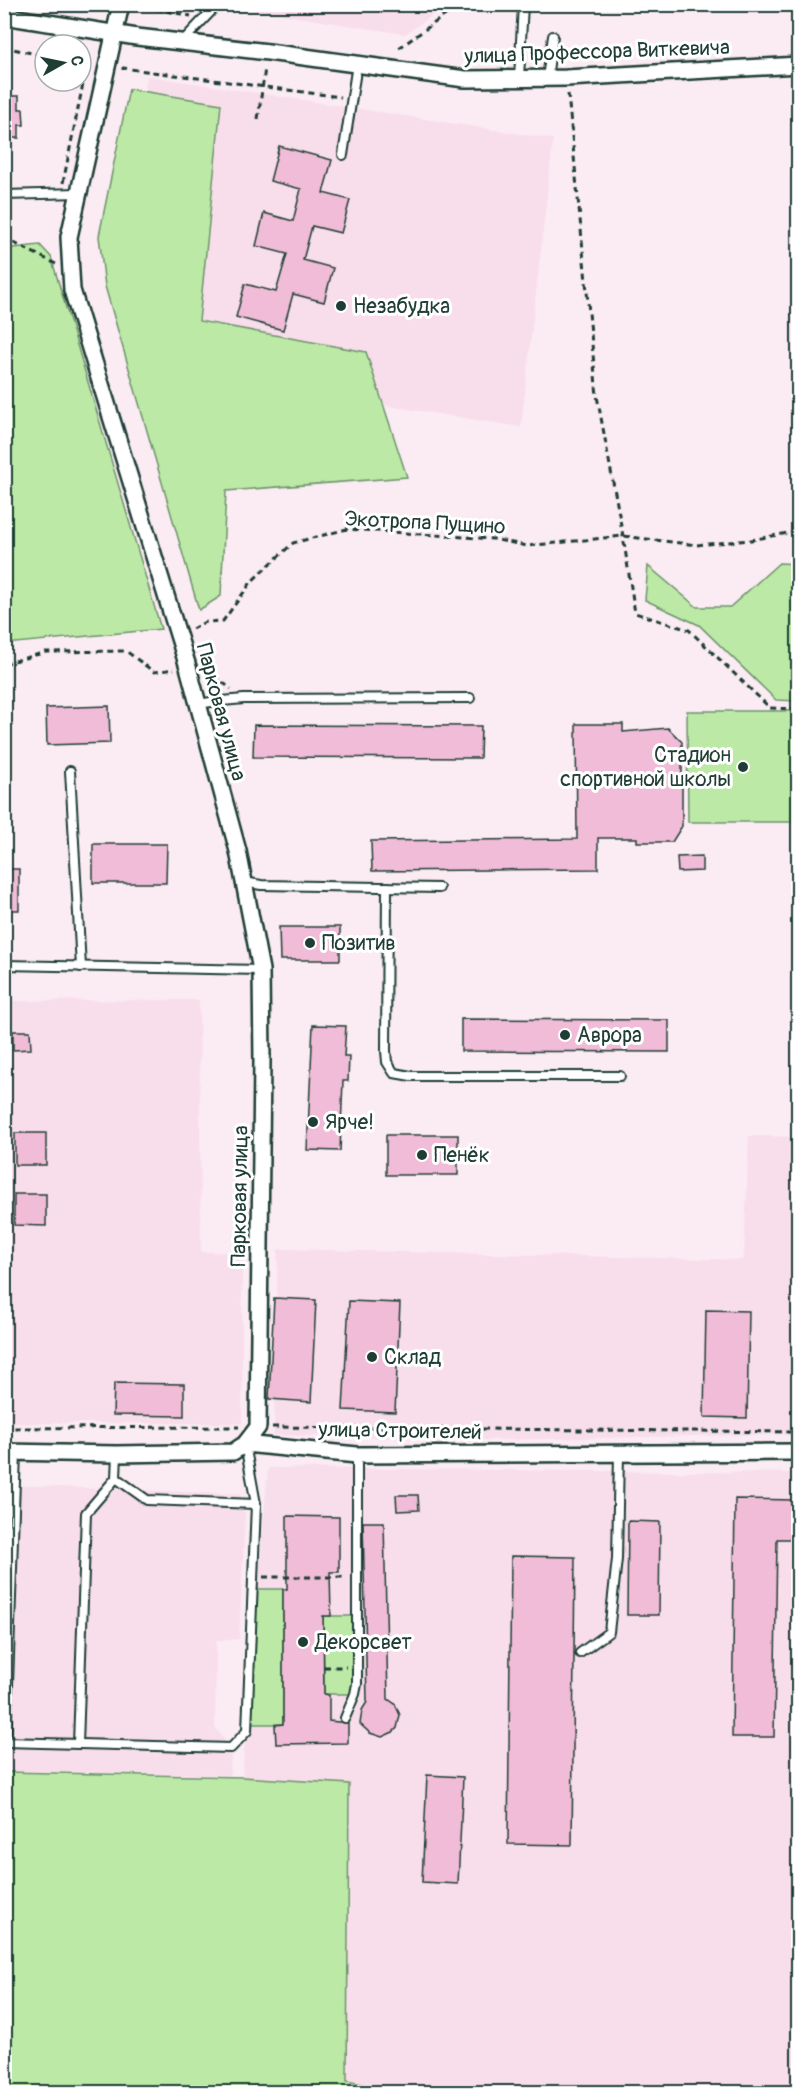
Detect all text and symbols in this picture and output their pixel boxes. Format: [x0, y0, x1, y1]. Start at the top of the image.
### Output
north arrow [33, 33, 93, 93]
street label: улица Профессора Виткевича [463, 34, 730, 70]
text: С [66, 54, 87, 67]
place label: Незабудка [353, 293, 450, 320]
marker: Незабудка [334, 299, 348, 313]
street label: Экотропа Пущино [344, 505, 506, 541]
street label: Парковая улица [190, 640, 252, 784]
place label: Стадион спортивной школы [560, 742, 731, 793]
marker: Стадион спортивной школы [736, 760, 750, 774]
place label: Позитив [322, 930, 396, 957]
marker: Позитив [303, 936, 317, 950]
place label: Аврора [577, 1022, 642, 1049]
marker: Аврора [558, 1028, 572, 1042]
place label: Ярче! [325, 1109, 374, 1136]
marker: Ярче! [306, 1115, 320, 1129]
street label: Парковая улица [225, 1125, 255, 1267]
place label: Пенёк [434, 1142, 490, 1169]
marker: Пенёк [415, 1148, 429, 1162]
place label: Склад [384, 1344, 442, 1371]
marker: Склад [365, 1350, 379, 1364]
street label: улица Строителей [317, 1416, 482, 1446]
place label: Декорсвет [314, 1629, 412, 1656]
marker: Декорсвет [296, 1635, 310, 1649]

